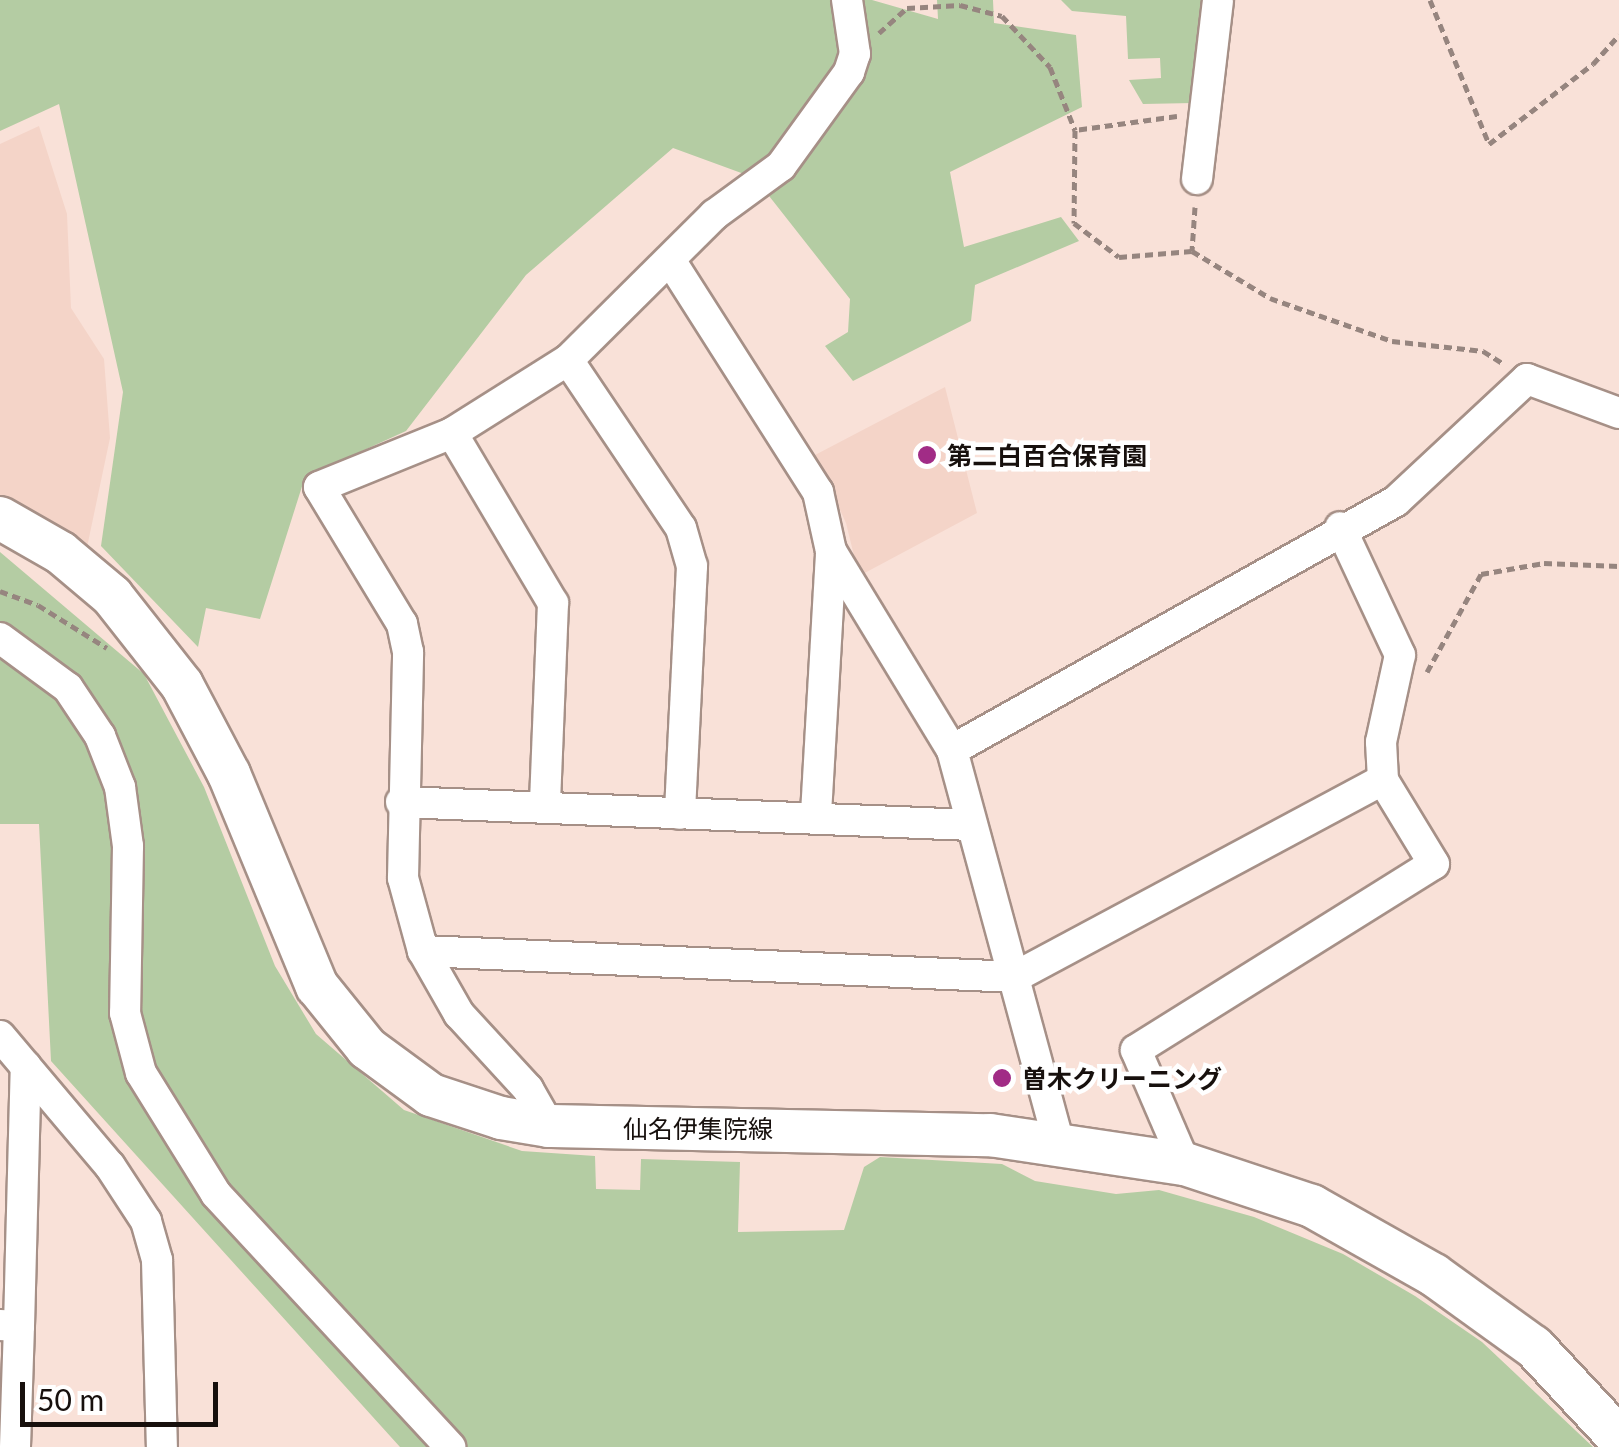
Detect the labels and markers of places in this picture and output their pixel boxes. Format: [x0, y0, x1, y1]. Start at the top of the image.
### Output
place label: 第二白百合保育園 [947, 440, 1147, 470]
marker: 第二白百合保育園 [916, 444, 938, 466]
place label: 曽木クリーニング [1022, 1063, 1222, 1093]
marker: 曽木クリーニング [991, 1067, 1013, 1089]

